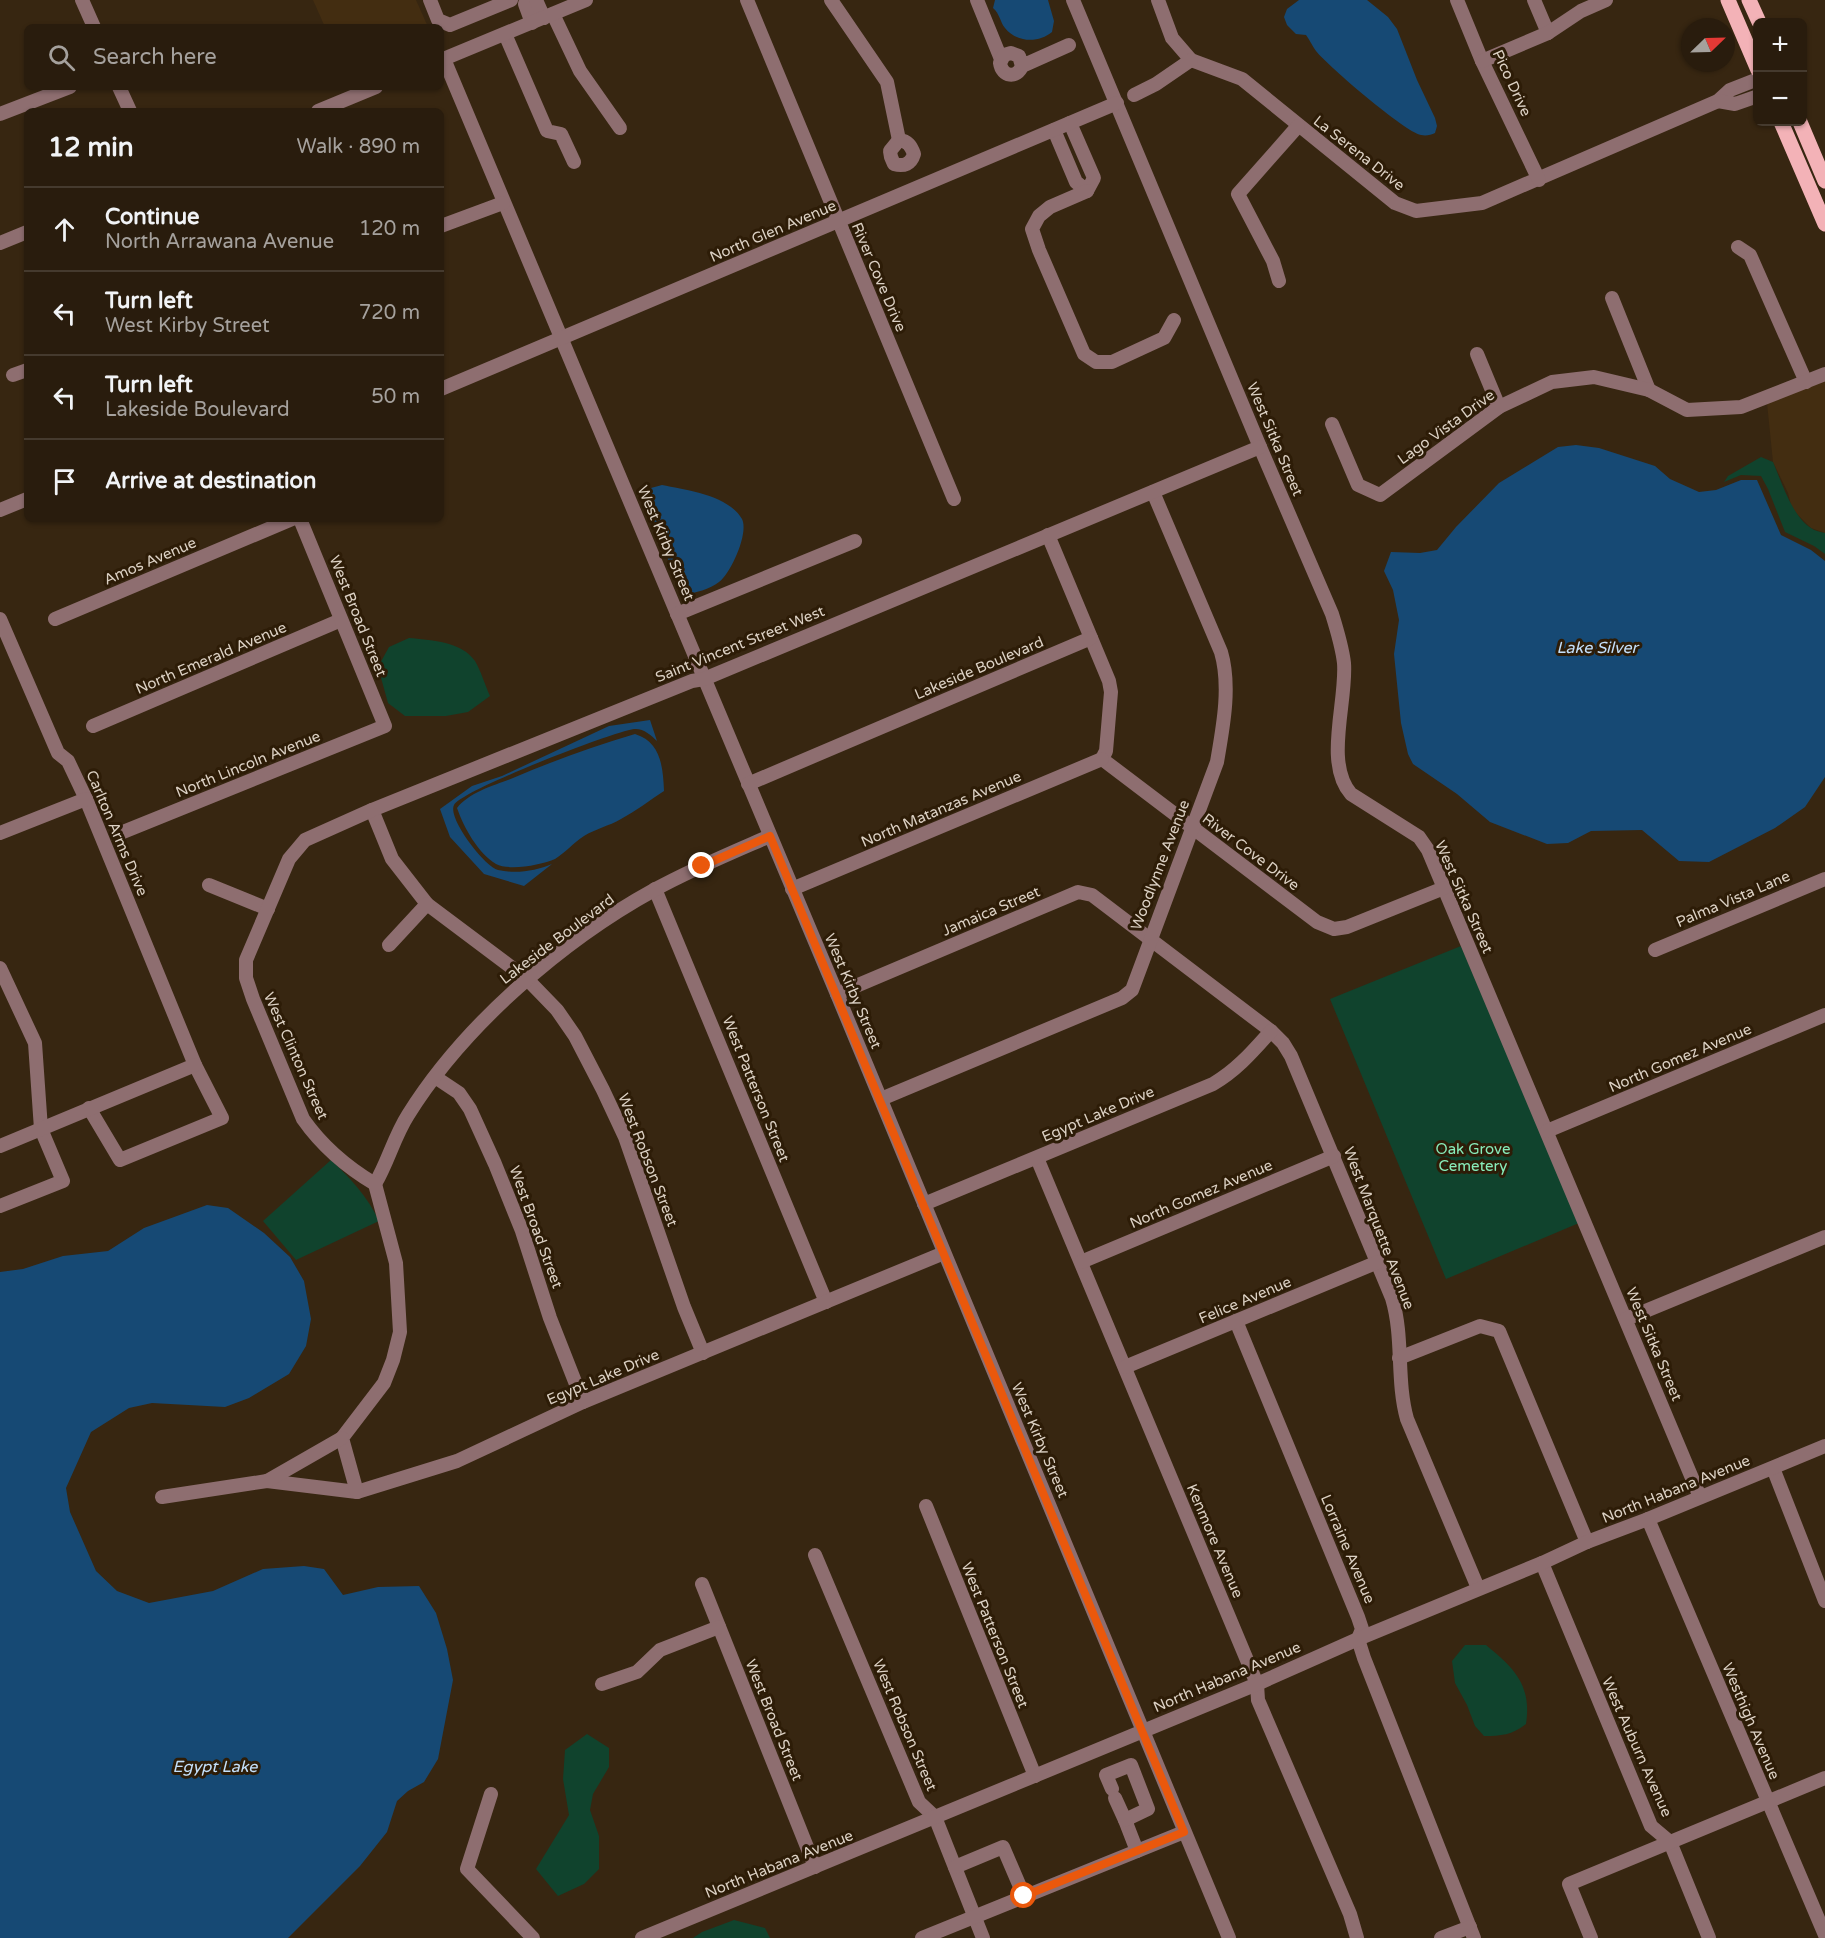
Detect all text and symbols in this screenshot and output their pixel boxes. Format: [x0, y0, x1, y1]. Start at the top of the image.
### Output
north arrow [1681, 18, 1735, 72]
map controls [1753, 18, 1807, 126]
button: + [1753, 18, 1807, 72]
search box [24, 24, 444, 90]
icon: search [45, 41, 78, 74]
text: Search here [93, 44, 217, 70]
street label: Pico Drive [1489, 47, 1535, 119]
button: − [1753, 72, 1807, 126]
street label: La Serena Drive [1310, 112, 1408, 194]
text: 12 min [48, 132, 134, 163]
text: Walk · 890 m [297, 135, 420, 159]
street label: North Glen Avenue [707, 196, 839, 266]
text: Continue [105, 204, 200, 230]
icon: ahead [48, 213, 81, 246]
text: 120 m [359, 217, 420, 241]
street label: River Cove Drive [848, 220, 910, 334]
text: North Arrawana Avenue [105, 230, 334, 254]
text: Turn left [105, 288, 193, 314]
icon: left [48, 297, 81, 330]
text: 720 m [359, 301, 420, 325]
text: West Kirby Street [105, 314, 270, 338]
text: Turn left [105, 372, 193, 398]
street label: West Sitka Street [1243, 380, 1307, 499]
icon: left [48, 381, 81, 414]
text: 50 m [371, 385, 420, 409]
street label: Lago Vista Drive [1394, 386, 1498, 468]
text: Lakeside Boulevard [105, 398, 290, 422]
icon: arrive [48, 465, 81, 498]
text: Arrive at destination [105, 468, 316, 494]
street label: West Kirby Street [634, 483, 699, 604]
street label: Amos Avenue [101, 533, 199, 589]
street label: West Broad Street [325, 553, 391, 680]
street label: Saint Vincent Street West [653, 602, 827, 686]
street label: North Emerald Avenue [133, 618, 289, 698]
street label: Lakeside Boulevard [912, 633, 1046, 703]
water label: Lake Silver [1556, 638, 1639, 658]
street label: North Lincoln Avenue [173, 727, 323, 801]
street label: Carlton Arms Drive [82, 767, 152, 899]
street label: North Matanzas Avenue [858, 767, 1024, 851]
street label: Woodlynne Avenue [1127, 797, 1193, 933]
street label: River Cove Drive [1199, 810, 1303, 894]
street label: West Sitka Street [1431, 838, 1497, 956]
route end [688, 852, 714, 878]
street label: Palma Vista Lane [1673, 867, 1793, 931]
street label: Jamaica Street [939, 882, 1043, 940]
street label: Lakeside Boulevard [496, 890, 618, 988]
street label: West Kirby Street [821, 931, 886, 1052]
street label: West Clinton Street [260, 990, 332, 1123]
street label: West Patterson Street [719, 1014, 794, 1165]
street label: North Gomez Avenue [1606, 1020, 1754, 1096]
street label: Egypt Lake Drive [1039, 1082, 1157, 1146]
street label: West Robson Street [614, 1091, 682, 1229]
park label: Oak Grove Cemetery [1436, 1140, 1510, 1175]
street label: West Marquette Avenue [1340, 1144, 1418, 1312]
street label: North Gomez Avenue [1127, 1156, 1275, 1232]
street label: West Broad Street [505, 1163, 567, 1291]
street label: Felice Avenue [1196, 1272, 1294, 1328]
street label: West Sitka Street [1622, 1285, 1686, 1404]
street label: Egypt Lake Drive [544, 1345, 662, 1409]
street label: West Kirby Street [1008, 1380, 1073, 1501]
street label: North Habana Avenue [1599, 1451, 1753, 1527]
street label: Kenmore Avenue [1183, 1481, 1247, 1601]
street label: Lorraine Avenue [1317, 1492, 1379, 1606]
street label: West Patterson Street [958, 1560, 1033, 1711]
street label: North Habana Avenue [1151, 1638, 1303, 1716]
street label: West Robson Street [869, 1656, 941, 1794]
street label: West Broad Street [741, 1657, 807, 1784]
street label: Westhigh Avenue [1718, 1660, 1784, 1782]
street label: West Auburn Avenue [1598, 1674, 1676, 1820]
water label: Egypt Lake [173, 1757, 258, 1777]
street label: North Habana Avenue [702, 1826, 856, 1902]
route start [1010, 1882, 1036, 1908]

